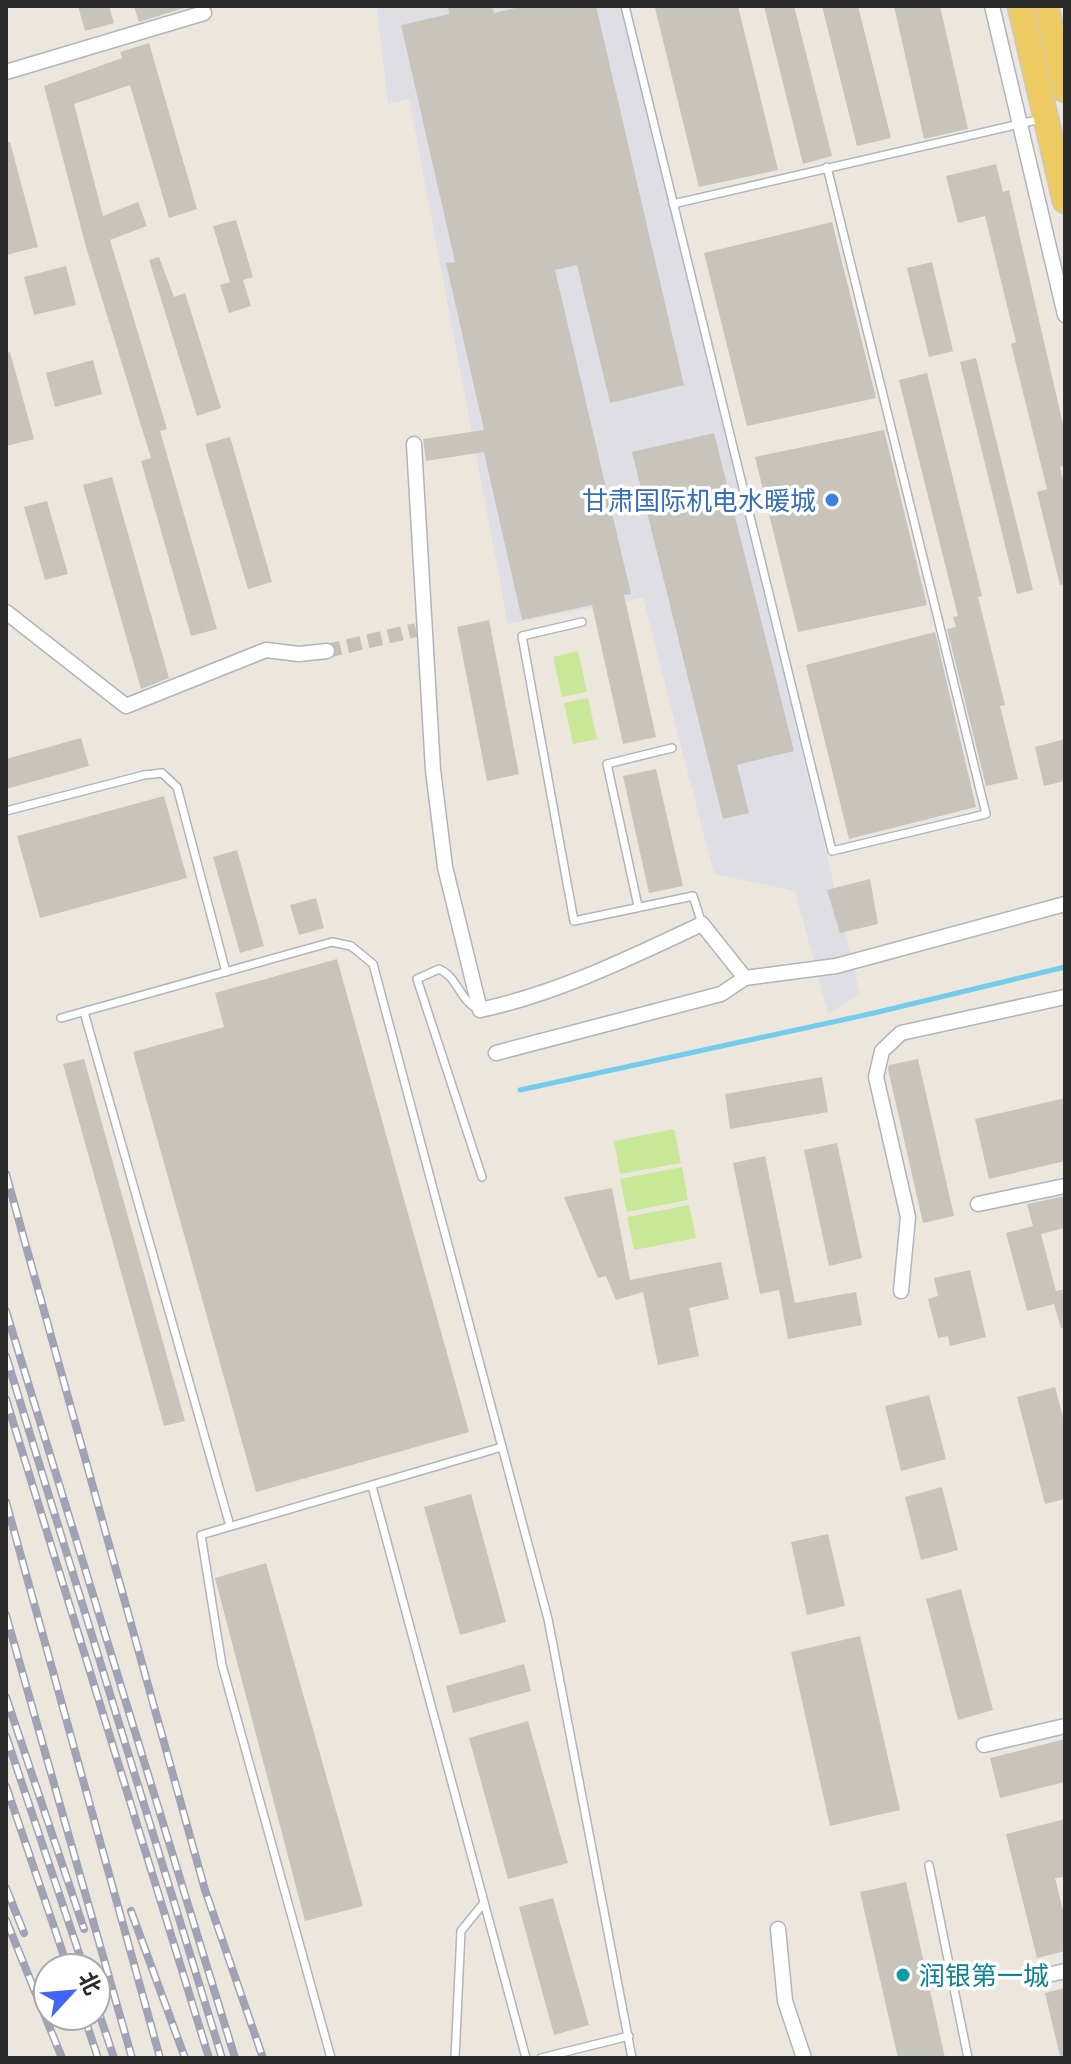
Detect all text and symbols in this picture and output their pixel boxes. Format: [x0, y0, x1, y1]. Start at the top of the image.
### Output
place label: 甘肃国际机电水暖城 [582, 486, 816, 515]
marker: 甘肃国际机电水暖城 [823, 491, 841, 509]
north arrow [32, 1952, 112, 2032]
place label: 润银第一城 [919, 1961, 1049, 1990]
marker: 润银第一城 [894, 1966, 912, 1984]
text: 北 [74, 1968, 106, 1998]

